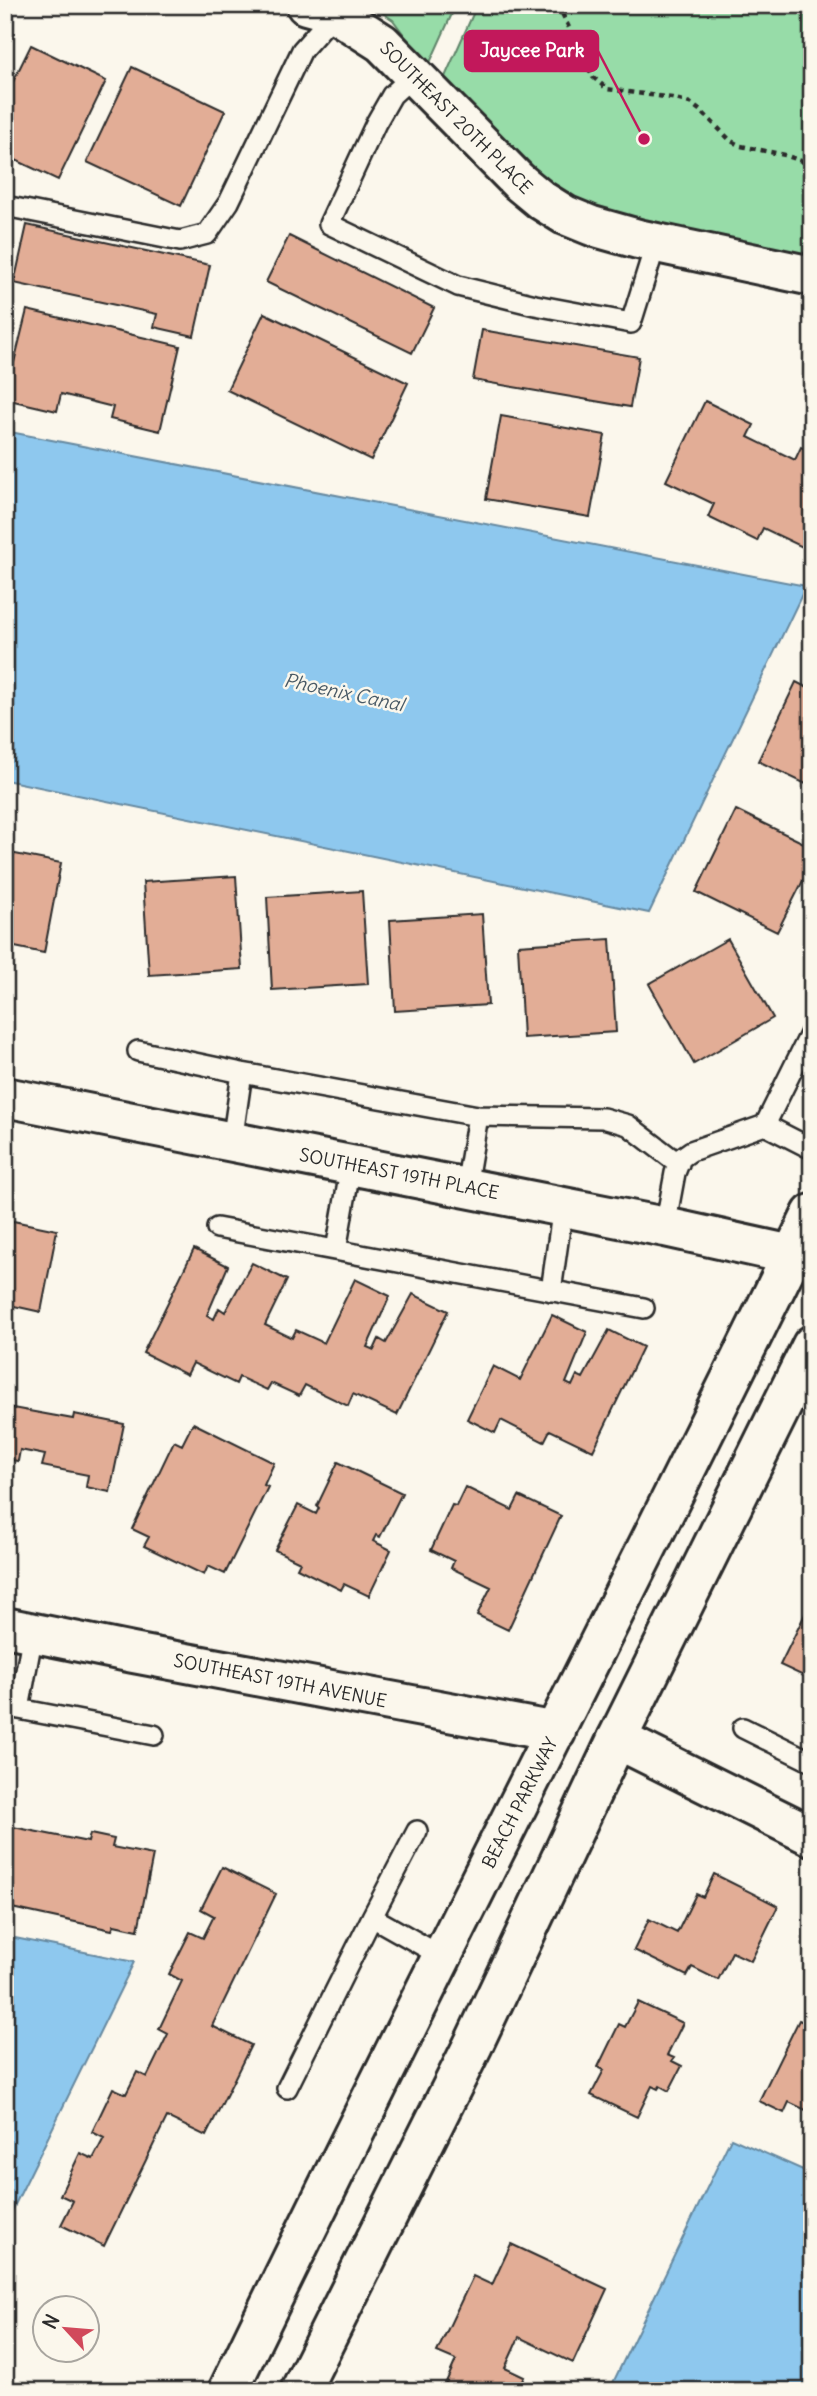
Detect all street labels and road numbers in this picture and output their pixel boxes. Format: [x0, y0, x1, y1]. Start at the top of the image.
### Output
street label: SOUTHEAST 20TH PLACE [375, 36, 538, 199]
street label: SOUTHEAST 19TH PLACE [297, 1143, 501, 1204]
street label: SOUTHEAST 19TH AVENUE [172, 1649, 388, 1712]
street label: BEACH PARKWAY [477, 1733, 562, 1872]

